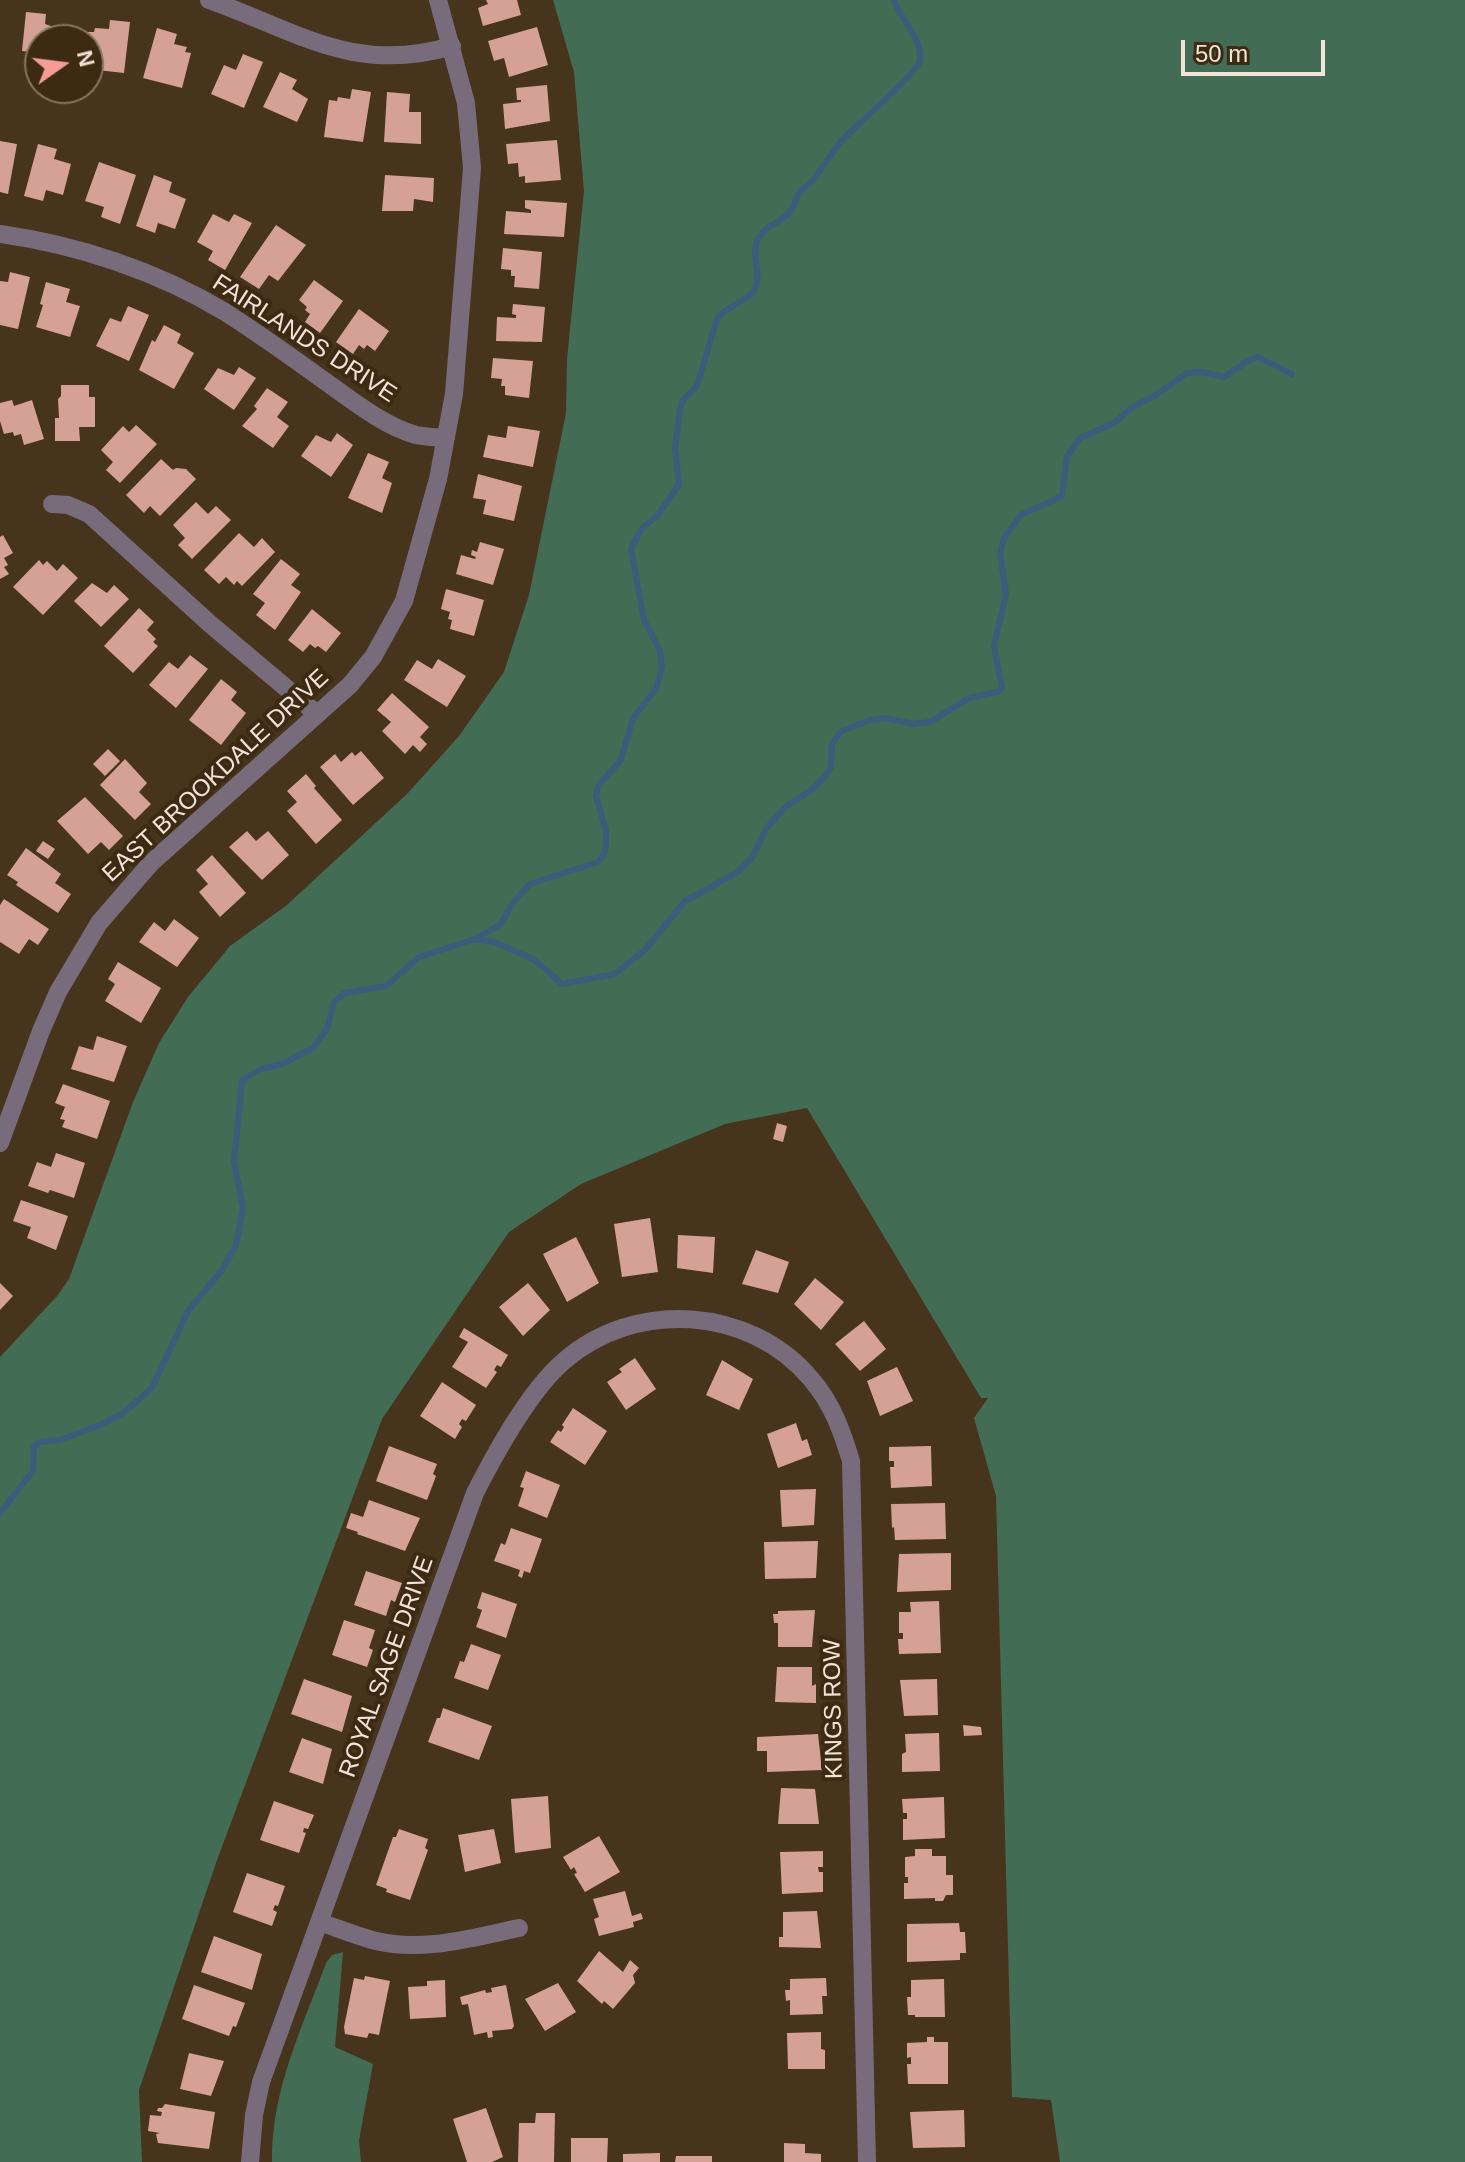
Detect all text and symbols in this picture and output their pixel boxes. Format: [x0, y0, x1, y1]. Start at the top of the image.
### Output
north arrow [24, 24, 104, 104]
scale bar [1185, 24, 1329, 74]
text: 50 m [1195, 40, 1248, 67]
text: N [72, 48, 100, 69]
street label: FAIRLANDS DRIVE [207, 269, 401, 409]
street label: EAST BROOKDALE DRIVE [97, 664, 335, 888]
street label: ROYAL SAGE DRIVE [334, 1553, 440, 1781]
street label: KINGS ROW [818, 1639, 850, 1779]

